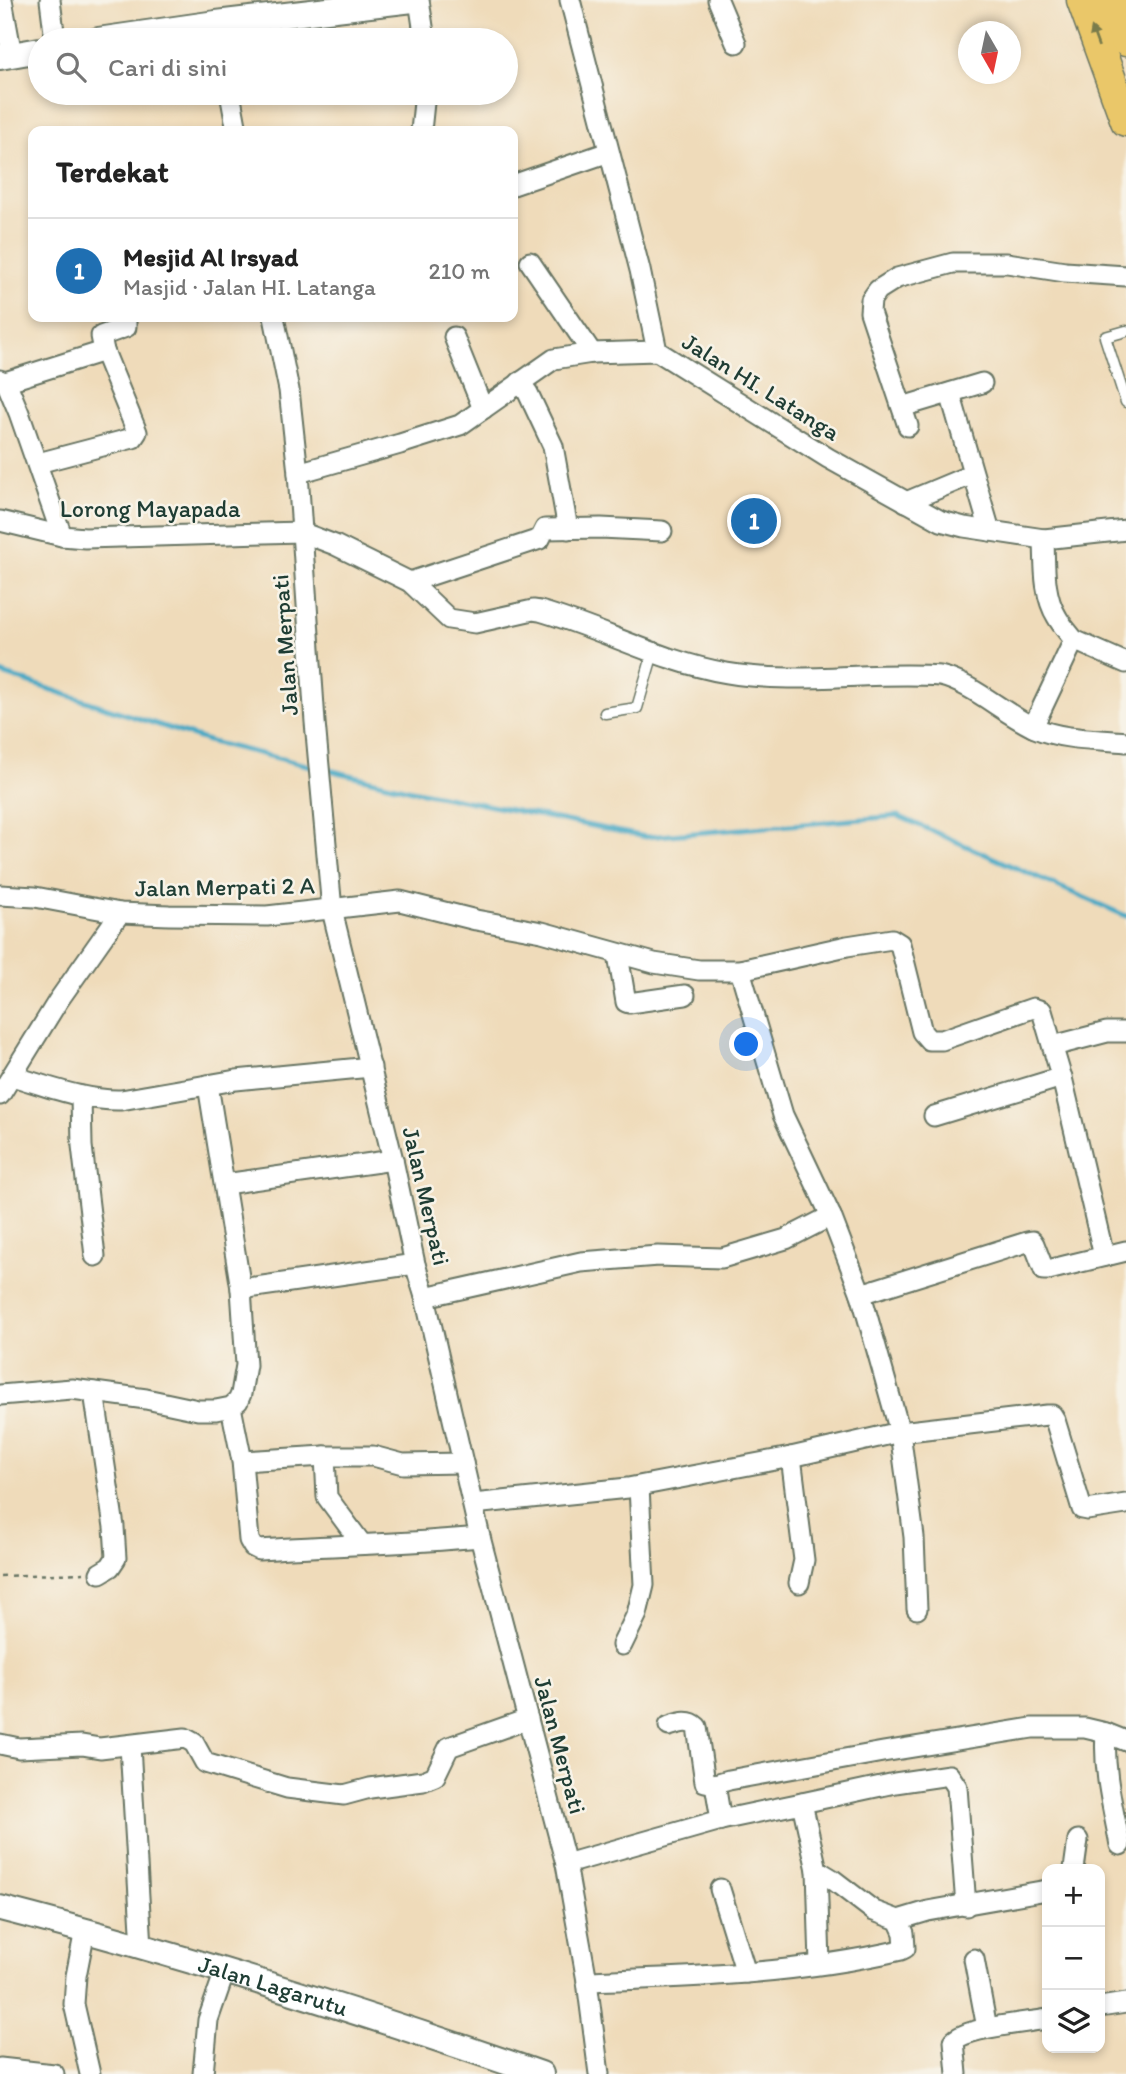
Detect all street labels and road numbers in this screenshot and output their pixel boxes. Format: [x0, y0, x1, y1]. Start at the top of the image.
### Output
street label: Jalan HI. Latanga [677, 327, 846, 447]
street label: Lorong Mayapada [60, 494, 241, 523]
street label: Jalan Merpati [265, 574, 304, 717]
street label: Jalan Merpati 2 A [135, 870, 315, 903]
street label: Jalan Merpati [396, 1124, 457, 1268]
street label: Jalan Merpati [528, 1673, 593, 1817]
street label: Jalan Lagarutu [195, 1949, 352, 2022]

